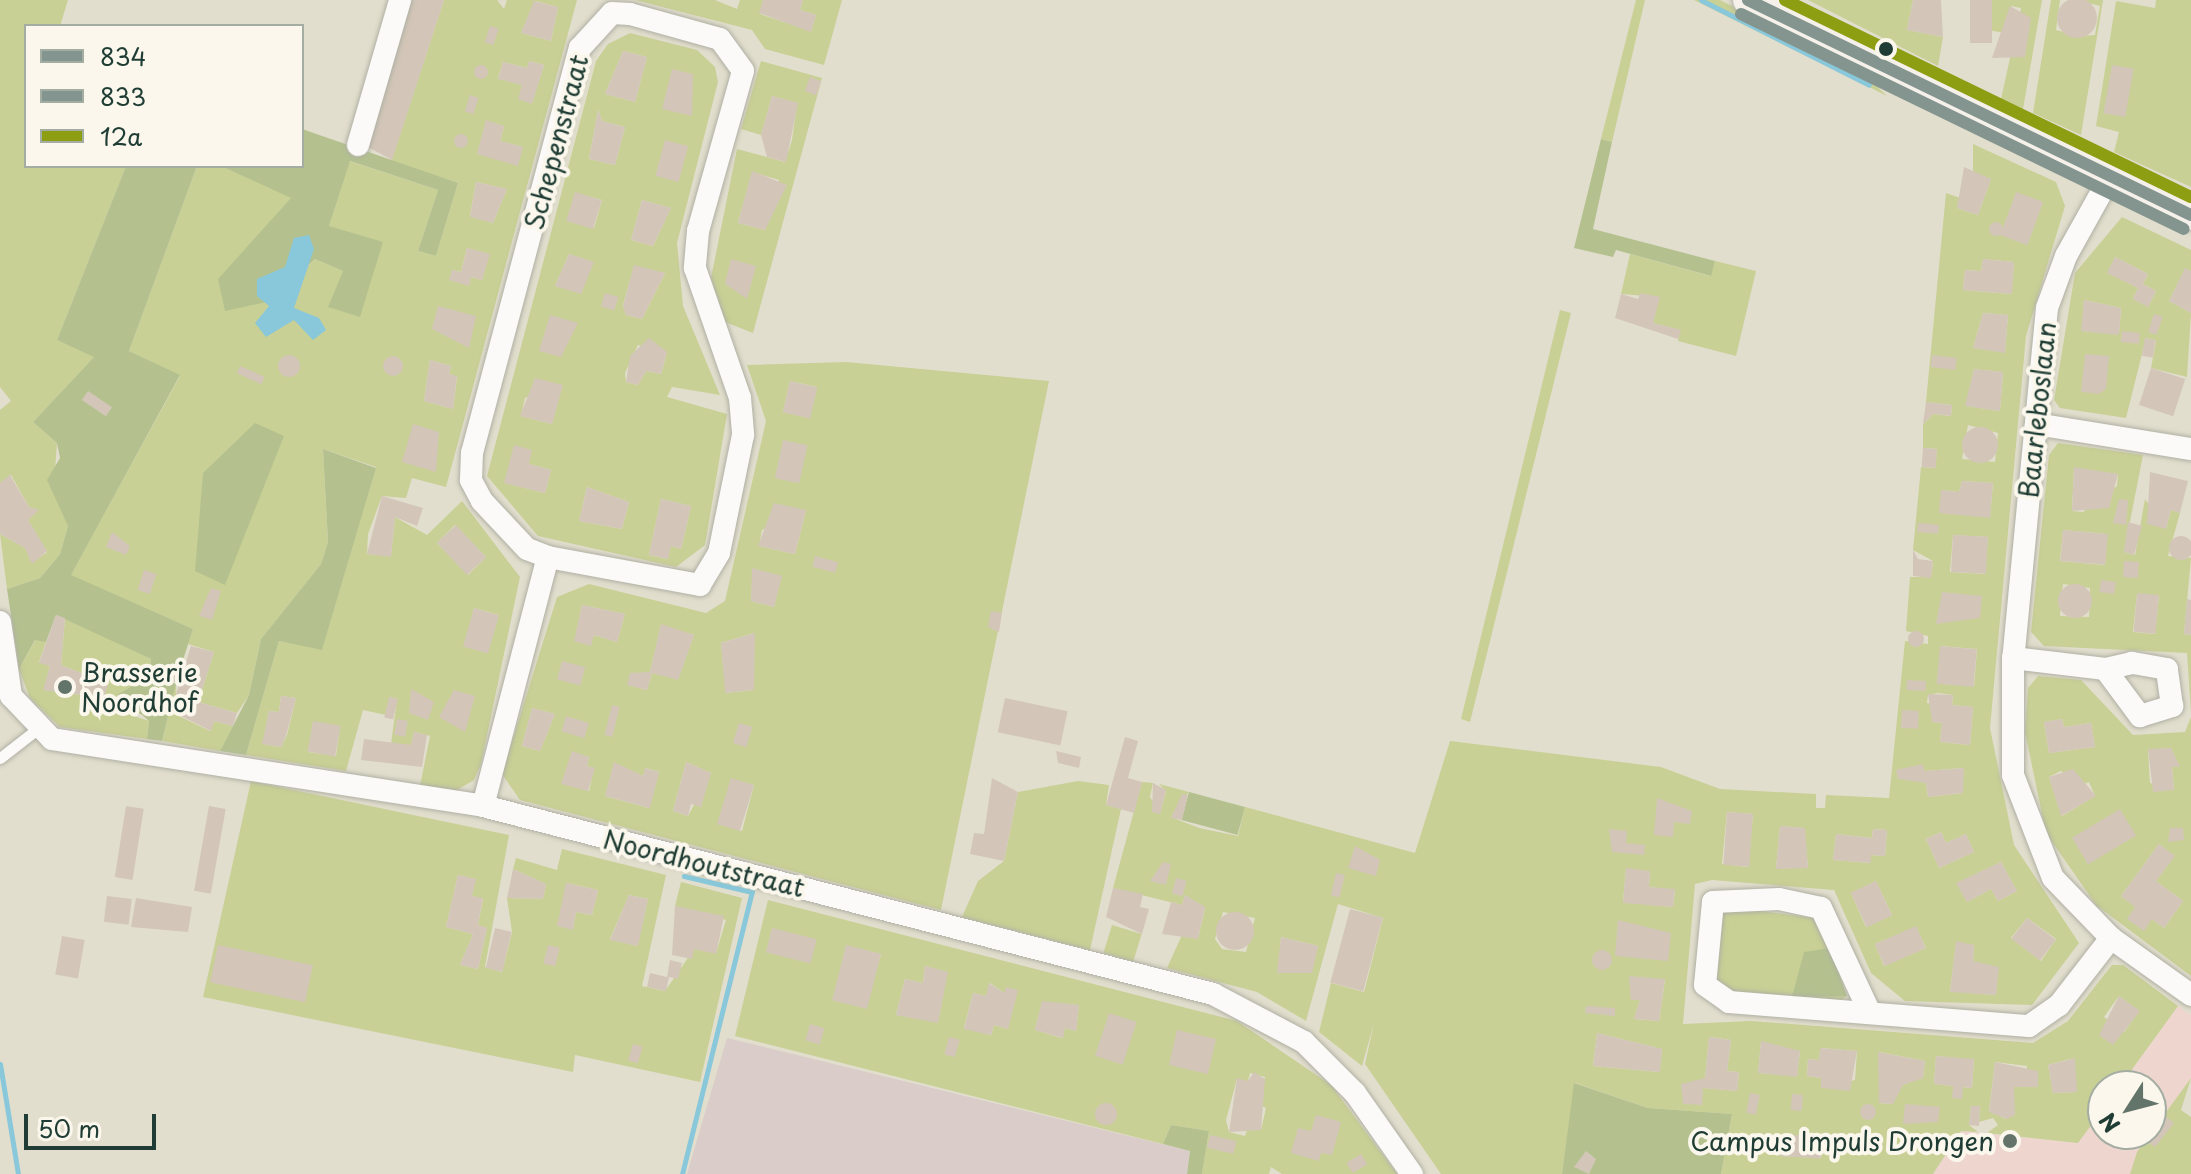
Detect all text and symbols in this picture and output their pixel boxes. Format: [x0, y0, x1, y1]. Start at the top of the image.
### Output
legend [24, 24, 304, 168]
text: 834 [100, 38, 146, 74]
unlabelled marker [1878, 41, 1894, 57]
street label: Schepenstraat [518, 51, 594, 233]
text: 833 [100, 78, 146, 114]
text: 12a [100, 118, 142, 154]
street label: Baarleboslaan [2012, 320, 2062, 500]
place label: Brasserie Noordhof [81, 656, 198, 718]
marker: Brasserie Noordhof [56, 678, 74, 696]
street label: Noordhoutstraat [600, 823, 808, 903]
north arrow [2087, 1070, 2167, 1150]
scale bar [28, 1098, 160, 1148]
text: N [2090, 1106, 2127, 1140]
text: 50 m [38, 1110, 100, 1146]
place label: Campus Impuls Drongen [1687, 1125, 1994, 1157]
marker: Campus Impuls Drongen [2001, 1132, 2019, 1150]

